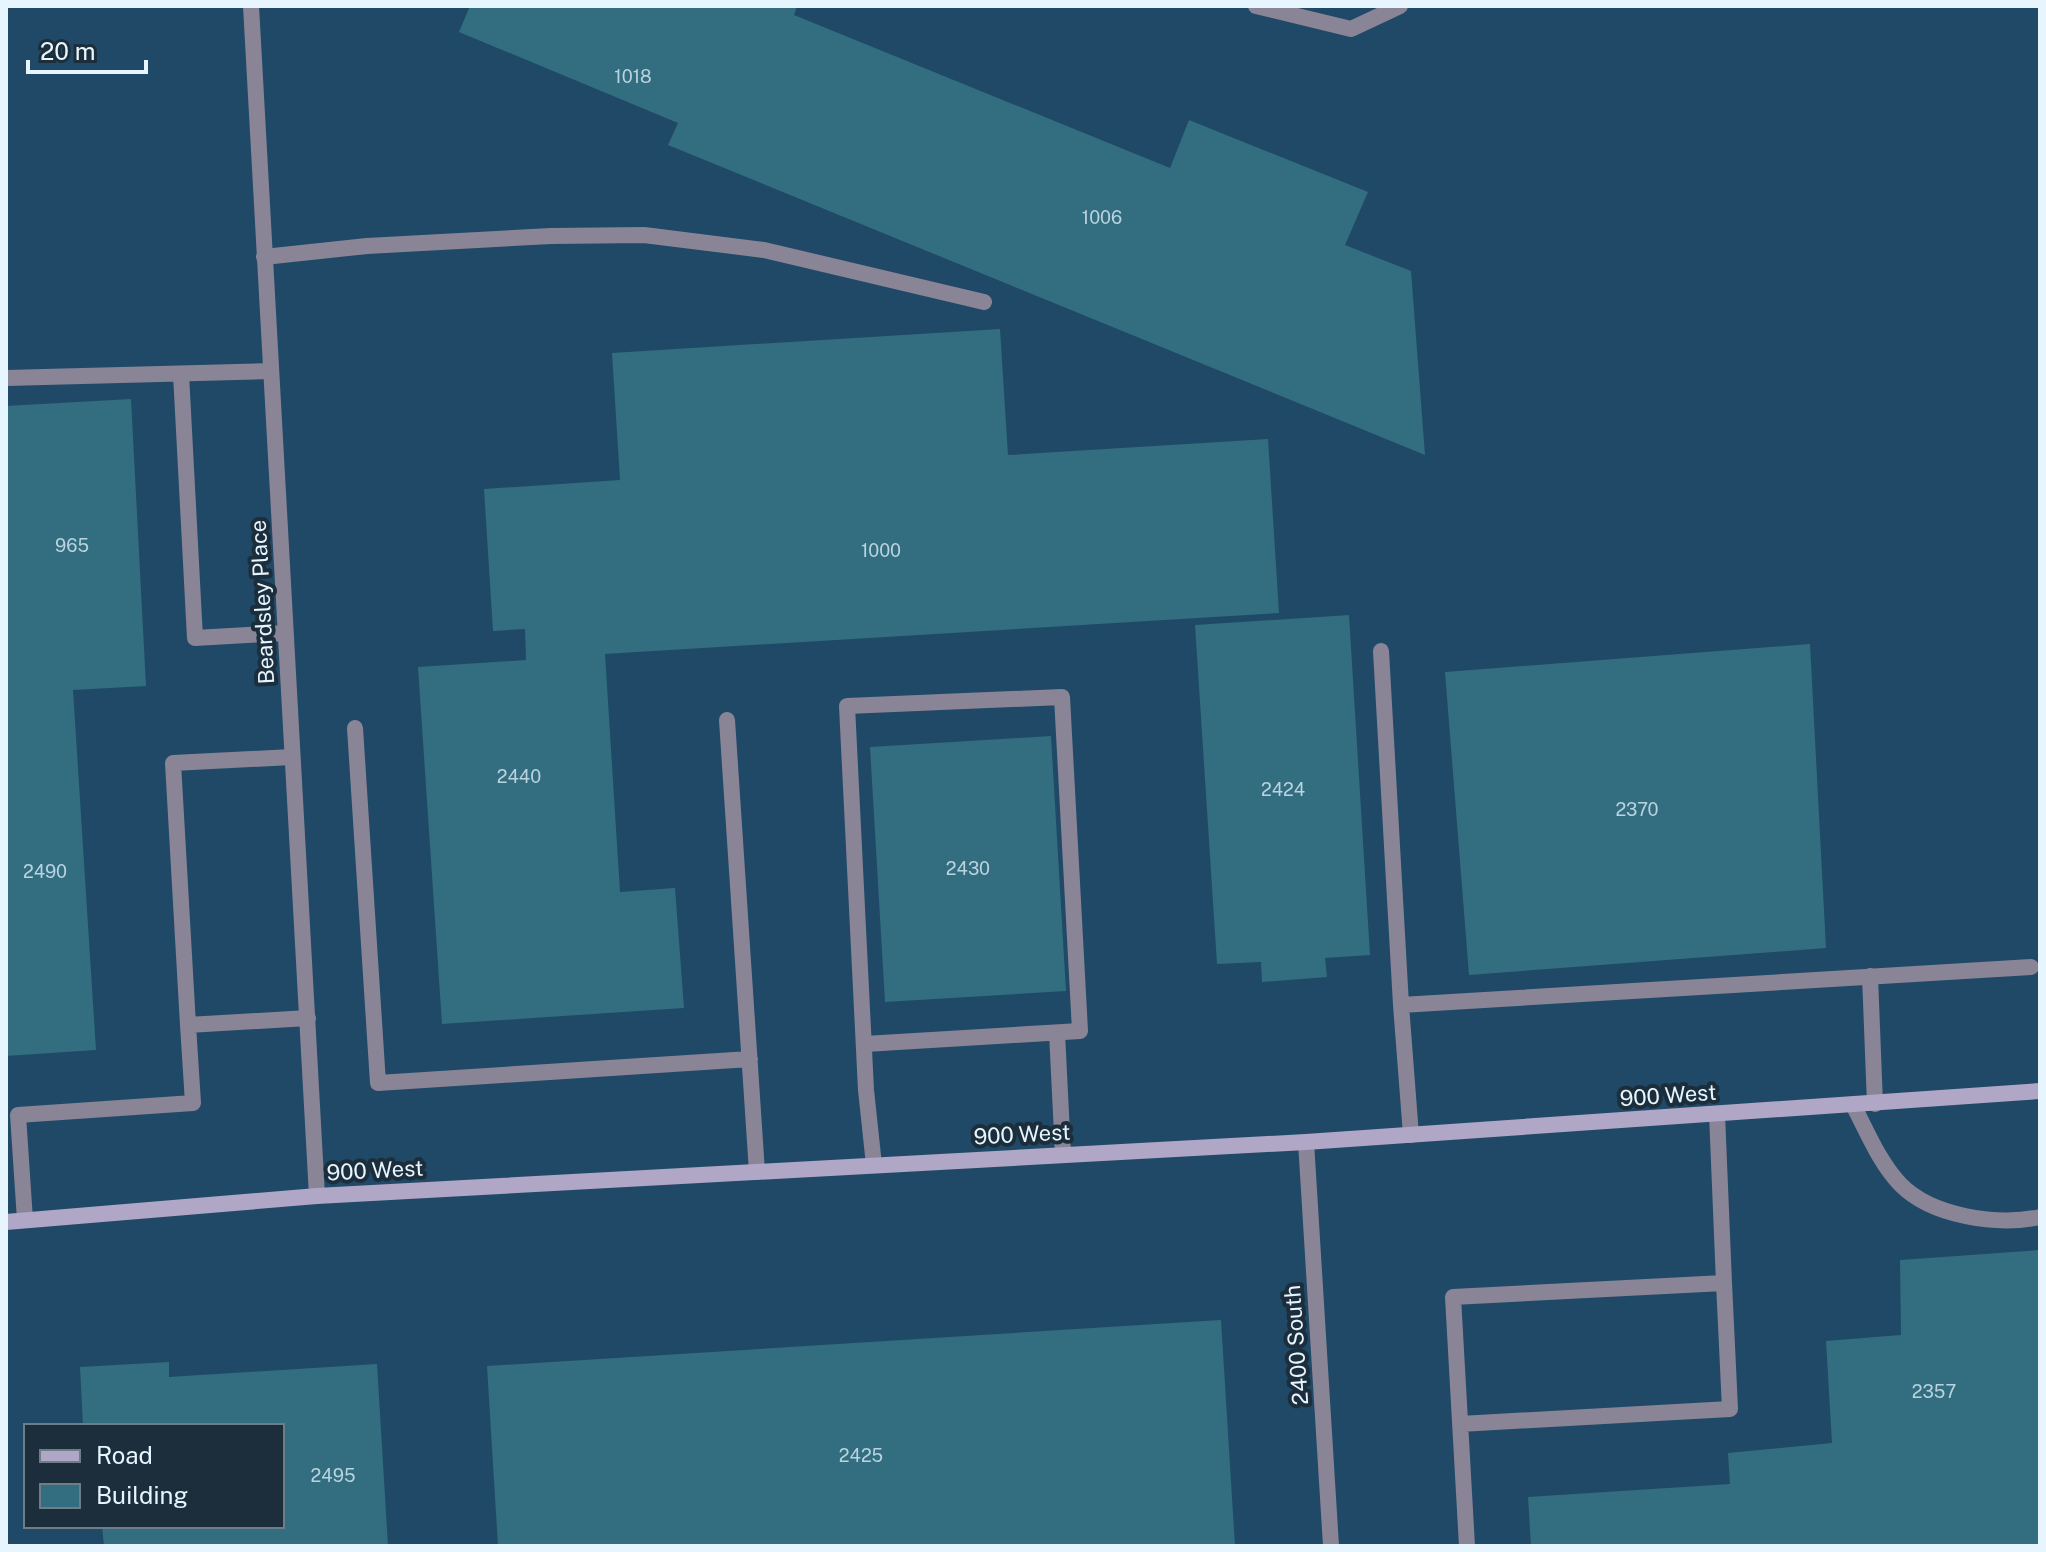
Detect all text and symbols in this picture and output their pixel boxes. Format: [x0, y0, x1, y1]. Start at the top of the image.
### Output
scale bar [28, 24, 146, 74]
text: 20 m [40, 37, 96, 65]
house number: 1018 [614, 66, 652, 87]
house number: 1006 [1082, 207, 1122, 228]
street label: Beardsley Place [245, 519, 279, 685]
house number: 965 [55, 535, 89, 556]
house number: 1000 [861, 540, 901, 561]
house number: 2440 [497, 766, 541, 787]
house number: 2424 [1261, 779, 1305, 800]
house number: 2370 [1615, 799, 1659, 820]
house number: 2430 [946, 858, 990, 879]
house number: 2490 [23, 861, 67, 882]
street label: 900 West [1619, 1079, 1717, 1111]
street label: 900 West [973, 1118, 1071, 1150]
street label: 900 West [326, 1154, 424, 1186]
street label: 2400 South [1279, 1284, 1313, 1406]
house number: 2357 [1912, 1381, 1956, 1402]
legend [24, 1424, 284, 1528]
text: Road [96, 1441, 153, 1469]
house number: 2425 [839, 1445, 883, 1466]
house number: 2495 [311, 1465, 355, 1486]
text: Building [96, 1481, 188, 1509]

